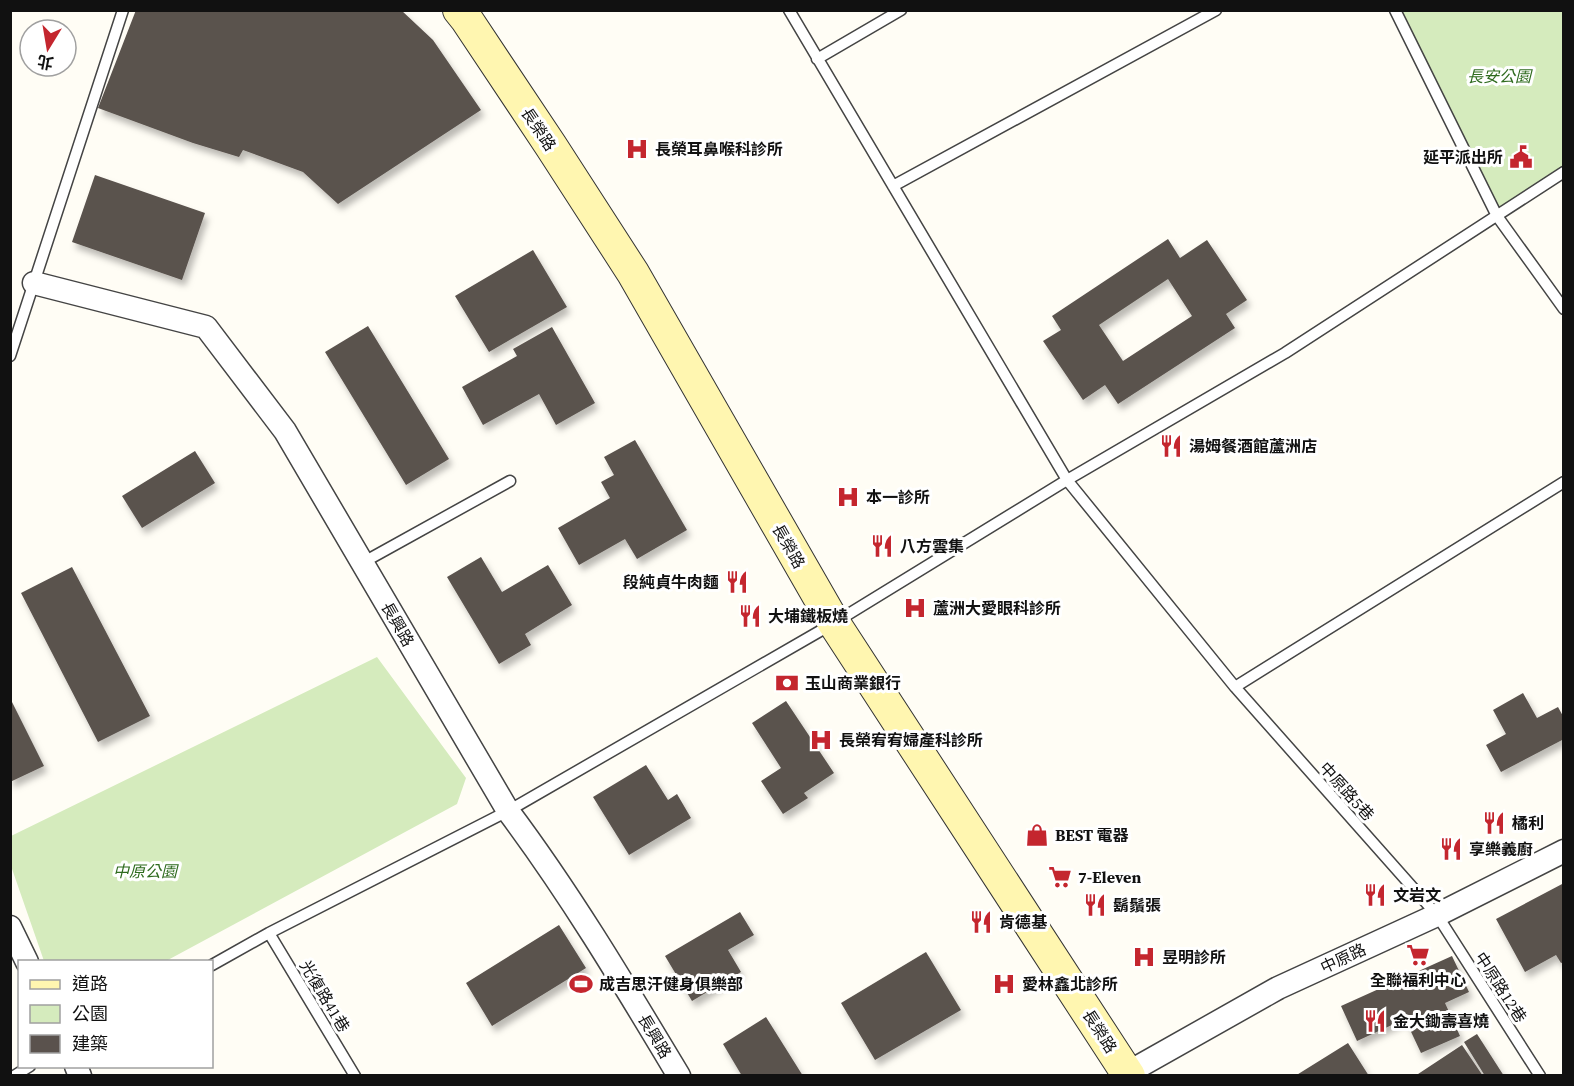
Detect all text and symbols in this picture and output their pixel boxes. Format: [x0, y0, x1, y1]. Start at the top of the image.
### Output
north arrow [18, 18, 78, 78]
text: 北 [35, 50, 55, 75]
park label: 長安公園 [1467, 65, 1533, 87]
street label: 長榮路 [516, 103, 562, 155]
hospital icon: 長榮耳鼻喉科診所 [624, 136, 650, 162]
place label: 長榮耳鼻喉科診所 [655, 138, 783, 160]
public building icon: 延平派出所 [1508, 144, 1534, 170]
place label: 延平派出所 [1423, 146, 1503, 168]
restaurant icon: 湯姆餐酒館蘆洲店 [1158, 433, 1184, 459]
place label: 湯姆餐酒館蘆洲店 [1189, 435, 1317, 457]
hospital icon: 本一診所 [835, 484, 861, 510]
place label: 本一診所 [866, 486, 930, 508]
street label: 長榮路 [767, 520, 811, 572]
restaurant icon: 八方雲集 [869, 533, 895, 559]
place label: 八方雲集 [900, 535, 964, 557]
restaurant icon: 段純貞牛肉麵 [724, 569, 750, 595]
place label: 段純貞牛肉麵 [623, 571, 719, 593]
hospital icon: 蘆洲大愛眼科診所 [902, 595, 928, 621]
place label: 蘆洲大愛眼科診所 [933, 597, 1061, 619]
street label: 長興路 [376, 598, 420, 650]
restaurant icon: 大埔鐵板燒 [737, 603, 763, 629]
place label: 大埔鐵板燒 [768, 605, 848, 627]
bank icon: 玉山商業銀行 [774, 670, 800, 696]
place label: 玉山商業銀行 [805, 672, 901, 694]
hospital icon: 長榮宥宥婦產科診所 [808, 727, 834, 753]
place label: 長榮宥宥婦產科診所 [839, 729, 983, 751]
street label: 中原路5巷 [1315, 757, 1379, 825]
restaurant icon: 橘利 [1481, 810, 1507, 836]
place label: 橘利 [1511, 812, 1544, 834]
shop icon: BEST 電器 [1024, 822, 1050, 848]
place label: BEST 電器 [1055, 824, 1129, 846]
restaurant icon: 享樂義廚 [1438, 836, 1464, 862]
place label: 享樂義廚 [1469, 838, 1533, 860]
park label: 中原公園 [113, 860, 179, 882]
supermarket icon: 7-Eleven [1047, 864, 1073, 890]
place label: 7-Eleven [1078, 866, 1141, 888]
restaurant icon: 文岩文 [1362, 882, 1388, 908]
place label: 文岩文 [1393, 884, 1441, 906]
restaurant icon: 鬍鬚張 [1082, 892, 1108, 918]
place label: 鬍鬚張 [1113, 894, 1161, 916]
restaurant icon: 肯德基 [968, 909, 994, 935]
place label: 肯德基 [999, 911, 1048, 933]
street label: 中原路 [1317, 938, 1369, 978]
supermarket icon: 全聯福利中心 [1405, 942, 1431, 968]
hospital icon: 昱明診所 [1131, 944, 1157, 970]
place label: 昱明診所 [1162, 946, 1226, 968]
street label: 中原路12巷 [1470, 947, 1532, 1027]
street label: 光復路41巷 [295, 956, 355, 1036]
legend [18, 960, 213, 1068]
place label: 全聯福利中心 [1370, 969, 1466, 991]
text: 道路 [72, 971, 108, 996]
sports icon: 成吉思汗健身俱樂部 [568, 971, 594, 997]
hospital icon: 愛林鑫北診所 [991, 971, 1017, 997]
place label: 成吉思汗健身俱樂部 [599, 973, 743, 995]
place label: 愛林鑫北診所 [1022, 973, 1118, 995]
text: 公園 [72, 1001, 108, 1026]
street label: 長榮路 [1078, 1005, 1122, 1057]
restaurant icon: 金大鋤壽喜燒 [1362, 1008, 1388, 1034]
street label: 長興路 [633, 1010, 677, 1062]
place label: 金大鋤壽喜燒 [1393, 1010, 1489, 1032]
text: 建築 [72, 1031, 108, 1056]

